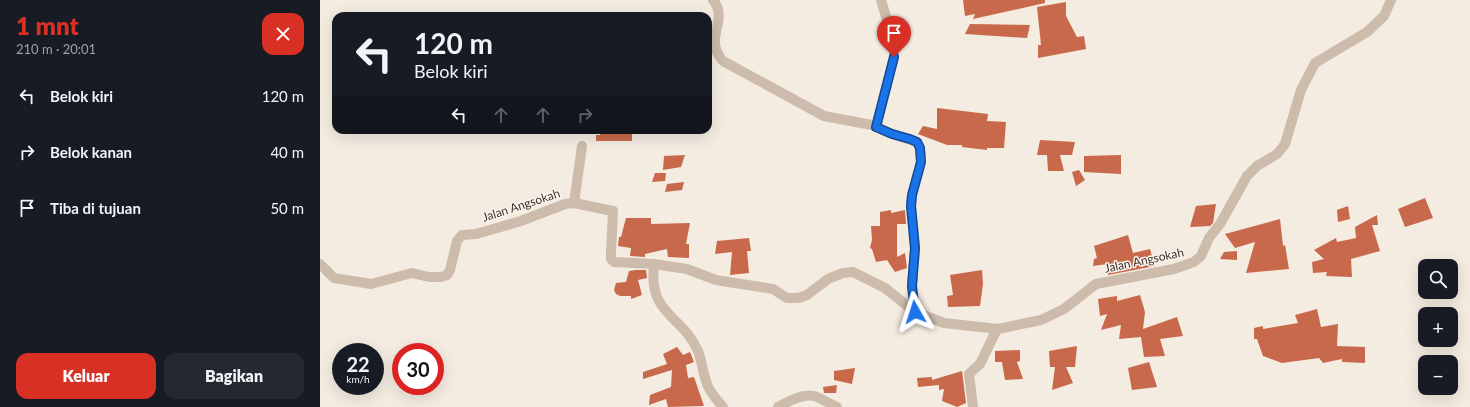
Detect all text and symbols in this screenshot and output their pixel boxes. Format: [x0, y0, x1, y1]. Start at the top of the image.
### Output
text: 1 mnt [16, 11, 79, 40]
button: close [262, 13, 304, 55]
pin [877, 16, 911, 57]
icon: arrive [883, 22, 905, 44]
text: 120 m [414, 26, 493, 60]
icon: left [348, 28, 400, 80]
text: 210 m · 20:01 [16, 41, 96, 57]
text: Belok kiri [414, 60, 488, 82]
icon: left [16, 85, 38, 107]
text: Belok kiri [50, 87, 113, 105]
text: 120 m [262, 87, 304, 105]
icon: left [448, 104, 470, 126]
icon: ahead [490, 104, 512, 126]
icon: ahead [532, 104, 554, 126]
icon: right [574, 104, 596, 126]
icon: right [16, 141, 38, 163]
text: Belok kanan [50, 143, 132, 161]
text: 40 m [270, 143, 304, 161]
street label: Jalan Angsokah [480, 185, 562, 225]
icon: arrive [16, 197, 38, 219]
text: Tiba di tujuan [50, 199, 141, 217]
text: 50 m [270, 199, 304, 217]
street label: Jalan Angsokah [1103, 244, 1185, 276]
map controls [1418, 259, 1458, 395]
button: search [1418, 259, 1458, 299]
position arrow [894, 291, 936, 333]
button: + [1418, 307, 1458, 347]
speed limit sign: 30 [392, 343, 444, 395]
text: 22 [346, 352, 370, 376]
button: Keluar [16, 353, 156, 399]
button: Bagikan [164, 353, 304, 399]
button: − [1418, 355, 1458, 395]
text: km/h [346, 373, 370, 385]

